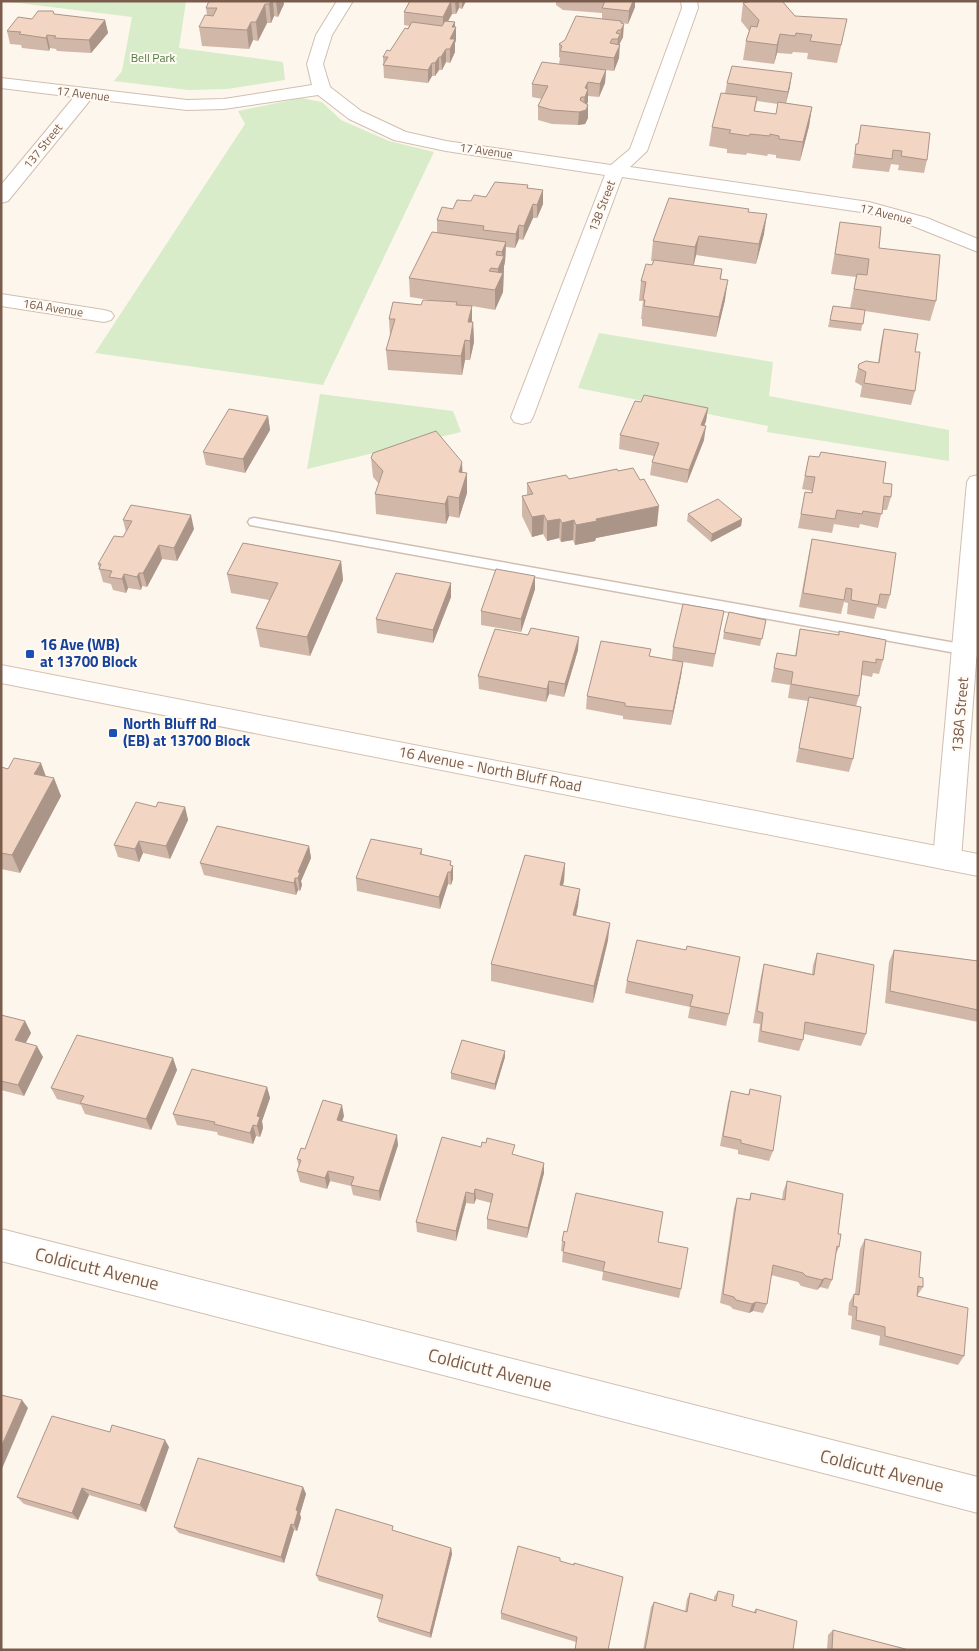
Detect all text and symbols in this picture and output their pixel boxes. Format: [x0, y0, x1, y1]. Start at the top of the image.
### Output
park label: Bell Park [131, 48, 176, 67]
street label: 17 Avenue [55, 81, 111, 106]
street label: 137 Street [18, 118, 67, 173]
street label: 17 Avenue [458, 137, 514, 164]
street label: 138 Street [583, 177, 620, 234]
street label: 17 Avenue [858, 198, 914, 229]
street label: 16A Avenue [22, 293, 85, 322]
place label: 16 Ave (WB) at 13700 Block [40, 633, 138, 673]
marker: 16 Ave (WB) at 13700 Block [24, 648, 36, 660]
street label: 138A Street [945, 675, 974, 754]
place label: North Bluff Rd (EB) at 13700 Block [123, 712, 251, 752]
marker: North Bluff Rd (EB) at 13700 Block [107, 727, 119, 739]
street label: 16 Avenue - North Bluff Road [396, 739, 584, 798]
street label: Coldicutt Avenue [32, 1240, 162, 1297]
street label: Coldicutt Avenue [425, 1341, 555, 1398]
street label: Coldicutt Avenue [817, 1442, 947, 1499]

